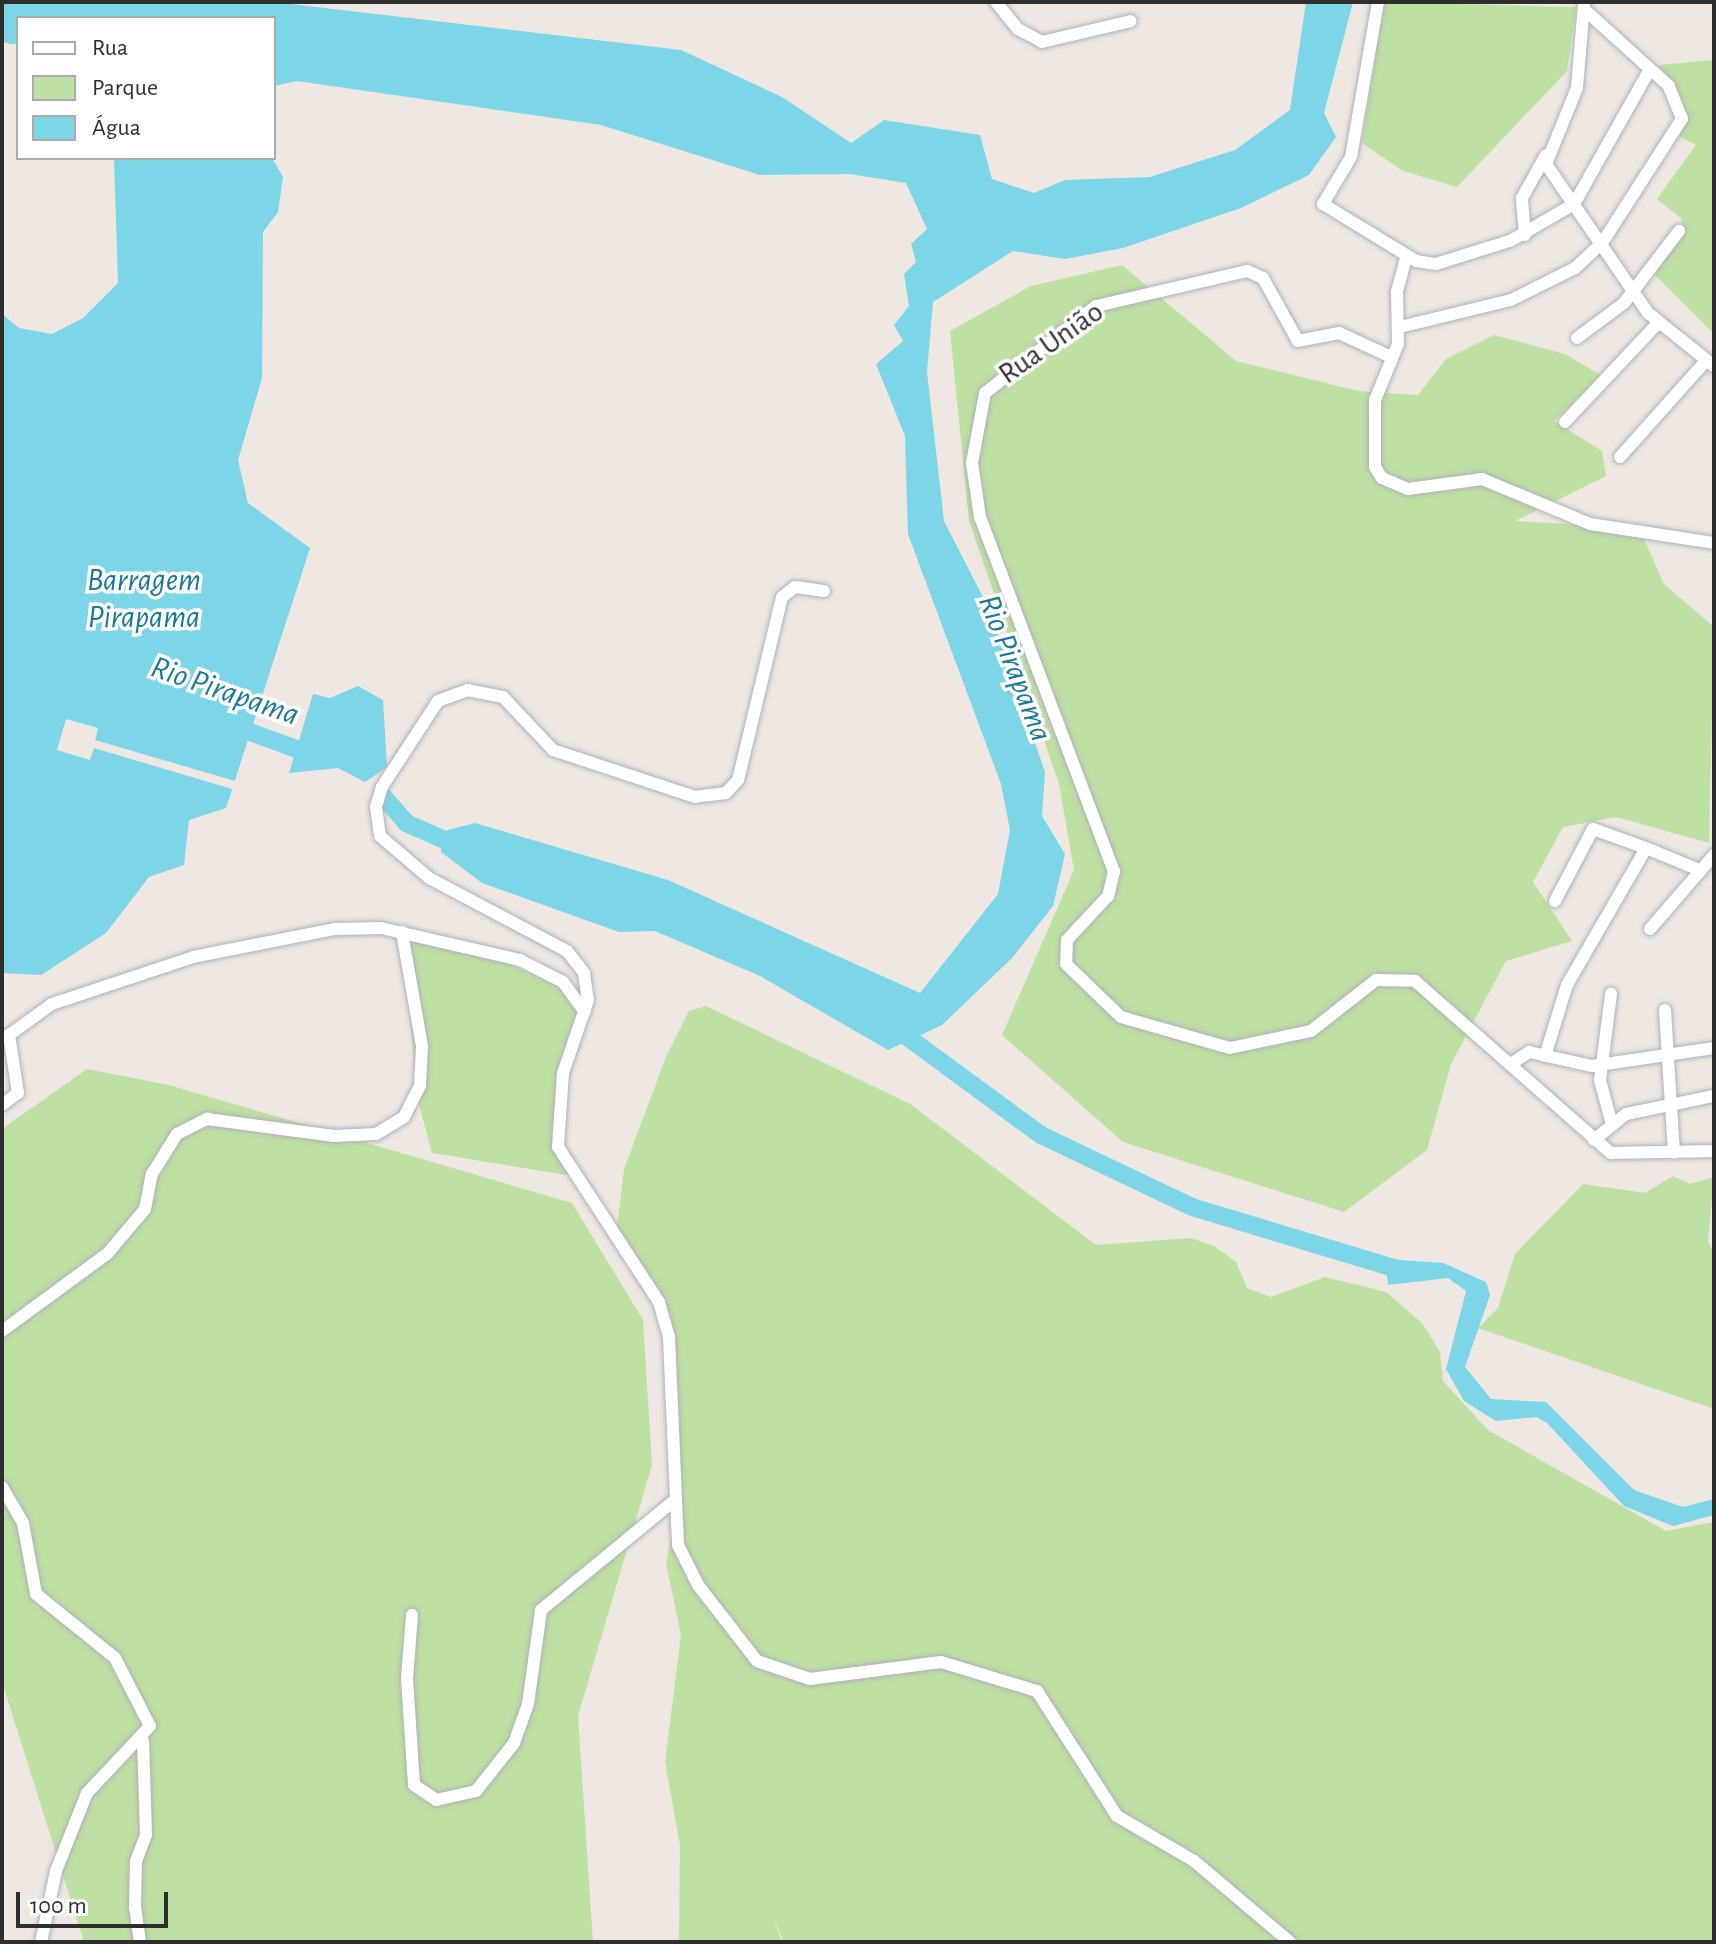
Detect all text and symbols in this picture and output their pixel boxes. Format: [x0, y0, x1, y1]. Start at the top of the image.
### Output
legend [16, 16, 276, 160]
text: Rua [92, 36, 128, 60]
text: Parque [92, 76, 158, 100]
text: Água [92, 116, 141, 140]
street label: Rua União [992, 294, 1110, 392]
water label: Barragem Pirapama [87, 562, 201, 637]
water label: Rio Pirapama [969, 589, 1061, 747]
water label: Rio Pirapama [146, 648, 304, 734]
scale bar [20, 1876, 172, 1926]
text: 100 m [30, 1894, 87, 1918]

